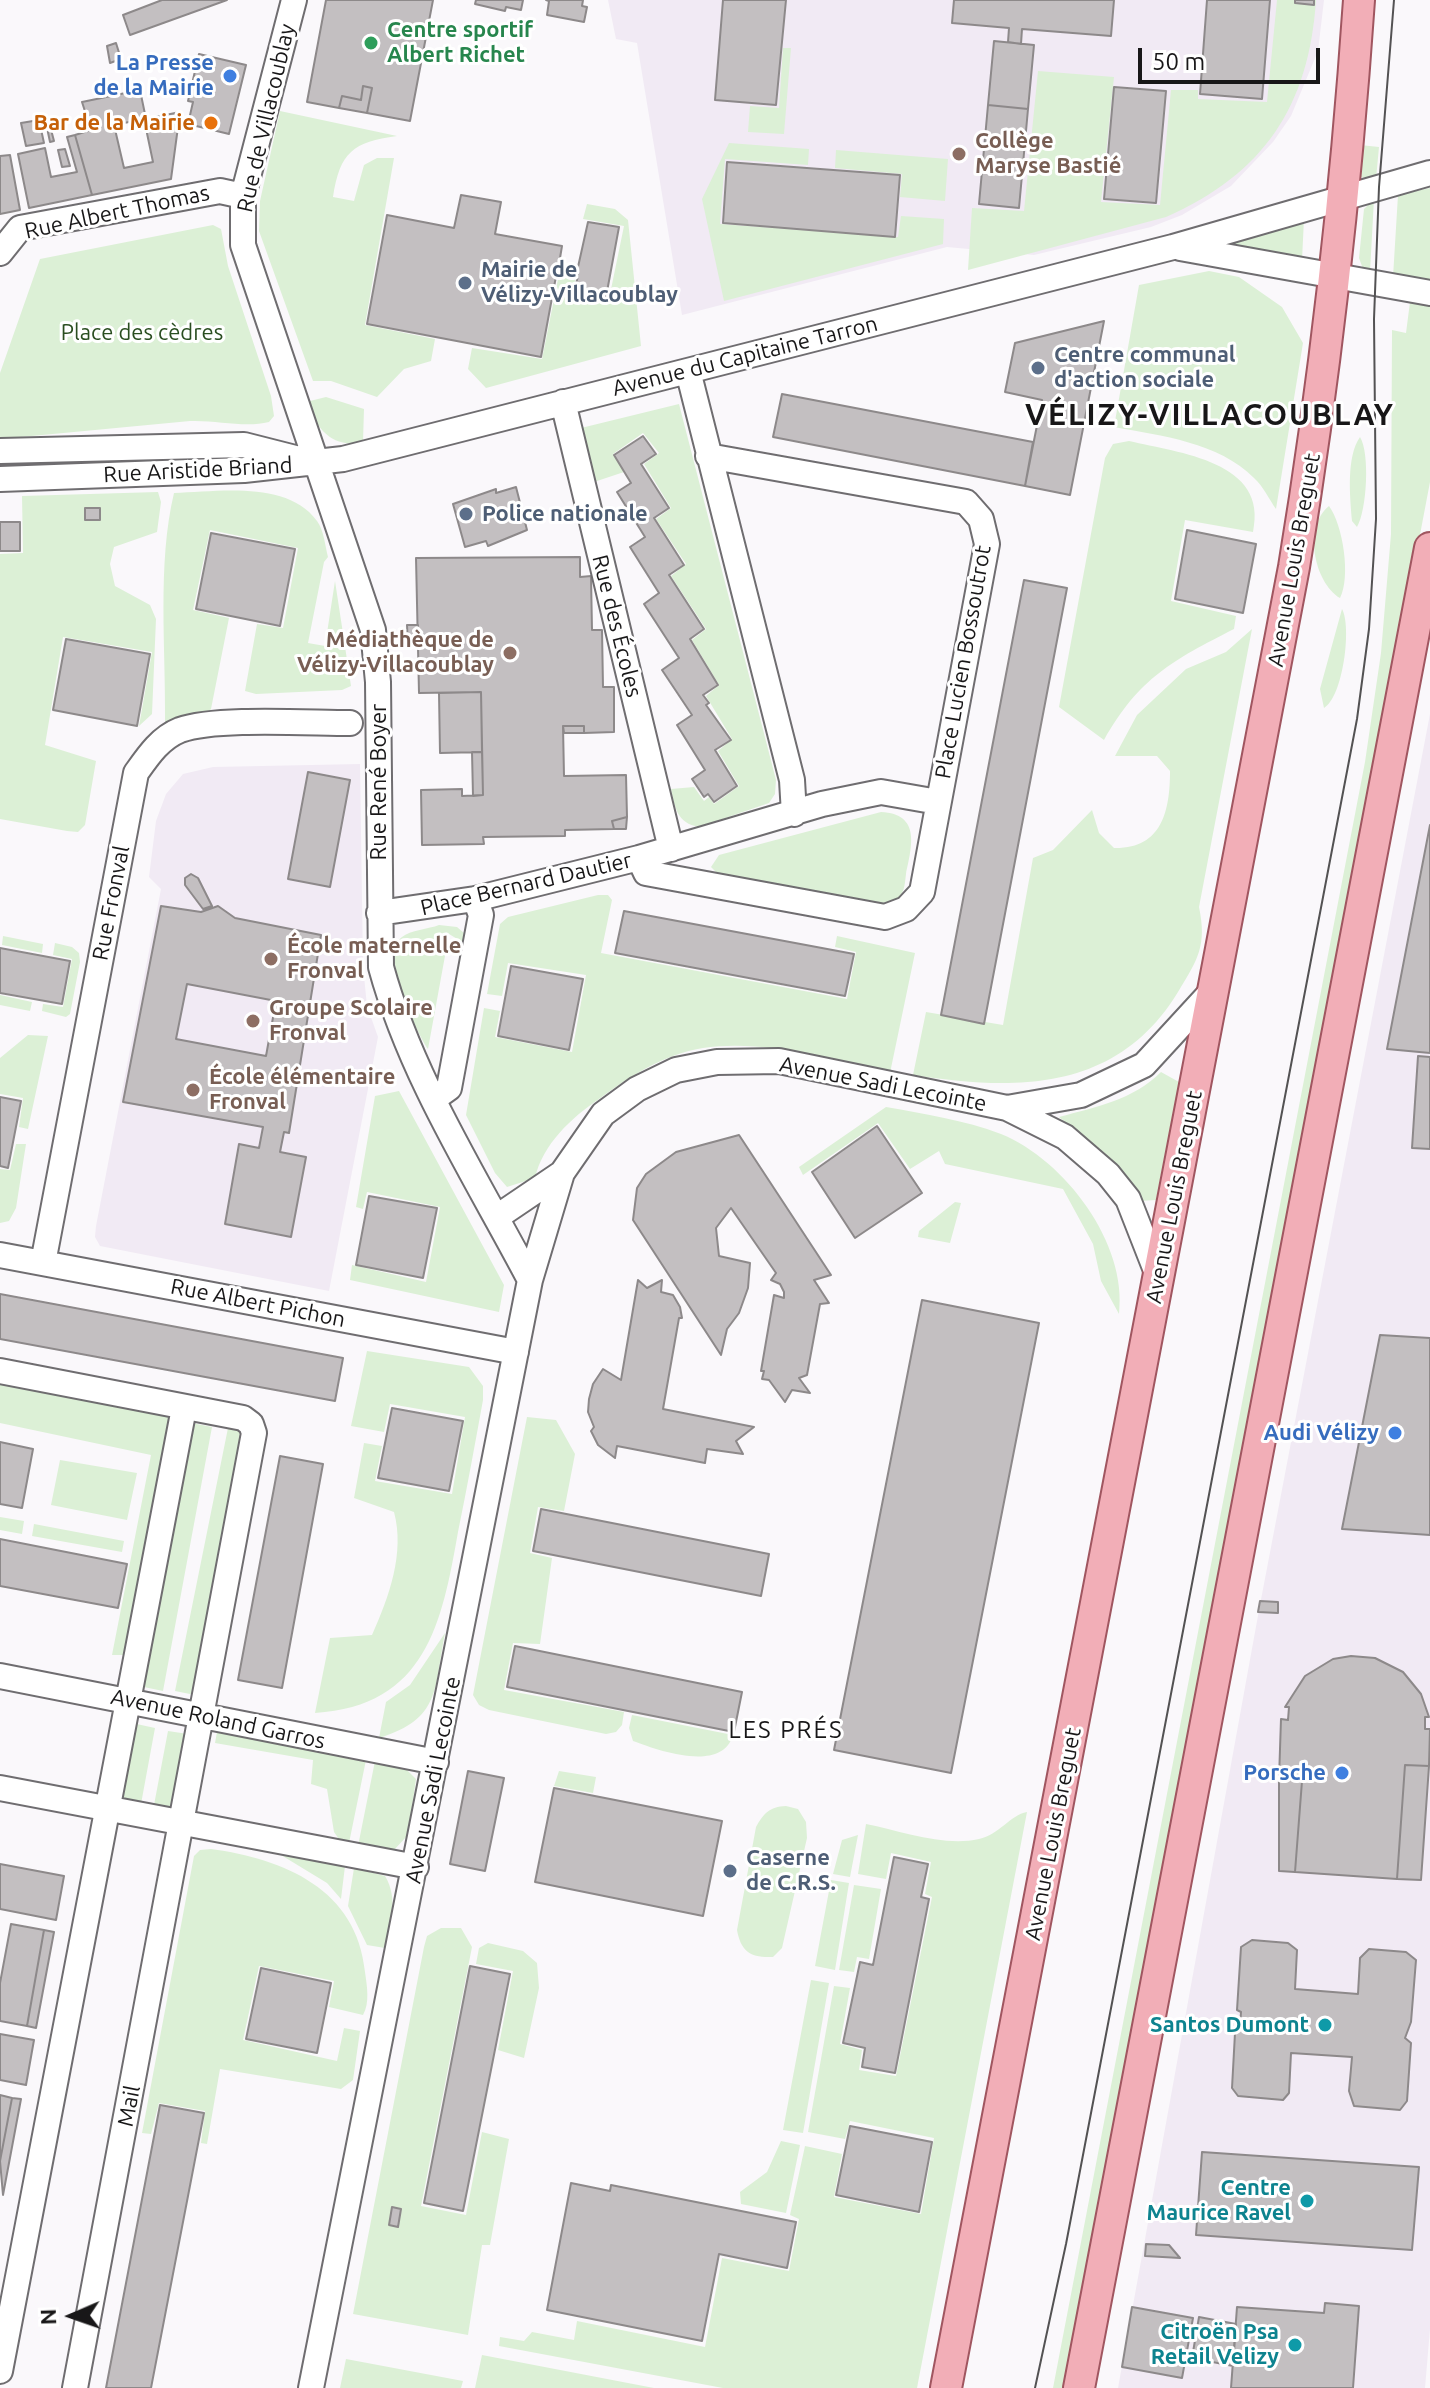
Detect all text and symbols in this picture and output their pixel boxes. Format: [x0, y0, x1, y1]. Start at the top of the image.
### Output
place label: Centre sportif Albert Richet [387, 17, 533, 68]
street label: Rue de Villacoublay [231, 21, 301, 215]
scale bar [1142, 32, 1324, 82]
marker: Centre sportif Albert Richet [362, 34, 380, 52]
text: 50 m [1152, 48, 1205, 75]
place label: La Presse de la Mairie [93, 50, 214, 102]
marker: La Presse de la Mairie [221, 67, 239, 85]
place label: Bar de la Mairie [34, 110, 195, 136]
marker: Bar de la Mairie [202, 114, 220, 132]
place label: Collège Maryse Bastié [975, 128, 1121, 180]
marker: Collège Maryse Bastié [950, 145, 968, 163]
street label: Rue Albert Thomas [22, 180, 212, 244]
place label: Mairie de Vélizy-Villacoublay [481, 257, 678, 308]
marker: Mairie de Vélizy-Villacoublay [456, 274, 474, 292]
street label: Avenue du Capitaine Tarron [610, 310, 880, 402]
park label: Place des cèdres [61, 320, 223, 346]
place label: Centre communal d'action sociale [1054, 342, 1236, 394]
marker: Centre communal d'action sociale [1029, 359, 1047, 377]
district label: VÉLIZY-VILLACOUBLAY [1025, 397, 1395, 433]
street label: Avenue Louis Breguet [1262, 451, 1326, 669]
street label: Rue Aristide Briand [103, 452, 293, 488]
place label: Police nationale [482, 501, 648, 527]
marker: Police nationale [457, 505, 475, 523]
street label: Place Lucien Bossoutrot [929, 543, 997, 781]
street label: Rue des Écoles [587, 552, 647, 700]
place label: Médiathèque de Vélizy-Villacoublay [297, 627, 494, 678]
marker: Médiathèque de Vélizy-Villacoublay [501, 644, 519, 662]
street label: Rue René Boyer [366, 704, 392, 860]
street label: Rue Fronval [87, 843, 135, 963]
street label: Place Bernard Dautier [418, 847, 634, 921]
place label: École maternelle Fronval [287, 933, 461, 984]
marker: École maternelle Fronval [262, 950, 280, 968]
place label: Groupe Scolaire Fronval [269, 995, 433, 1046]
marker: Groupe Scolaire Fronval [244, 1012, 262, 1030]
street label: Avenue Sadi Lecointe [777, 1051, 989, 1117]
place label: École élémentaire Fronval [209, 1064, 395, 1116]
marker: École élémentaire Fronval [184, 1081, 202, 1099]
street label: Avenue Louis Breguet [1140, 1088, 1208, 1306]
street label: Rue Albert Pichon [168, 1273, 348, 1333]
place label: Audi Vélizy [1264, 1420, 1379, 1446]
marker: Audi Vélizy [1386, 1424, 1404, 1442]
street label: Avenue Sadi Lecointe [400, 1674, 466, 1886]
street label: Avenue Roland Garros [109, 1683, 327, 1755]
district label: LES PRÉS [728, 1716, 844, 1744]
street label: Avenue Louis Breguet [1019, 1725, 1087, 1943]
place label: Porsche [1243, 1760, 1326, 1786]
marker: Porsche [1333, 1764, 1351, 1782]
place label: Caserne de C.R.S. [746, 1845, 836, 1896]
marker: Caserne de C.R.S. [721, 1862, 739, 1880]
place label: Santos Dumont [1150, 2012, 1309, 2038]
marker: Santos Dumont [1316, 2016, 1334, 2034]
street label: Mail [112, 2083, 146, 2129]
place label: Centre Maurice Ravel [1147, 2175, 1291, 2226]
marker: Centre Maurice Ravel [1298, 2192, 1316, 2210]
north arrow [32, 2276, 112, 2356]
text: N [35, 2308, 60, 2326]
place label: Citroën Psa Retail Velizy [1151, 2319, 1279, 2370]
marker: Citroën Psa Retail Velizy [1286, 2336, 1304, 2354]

